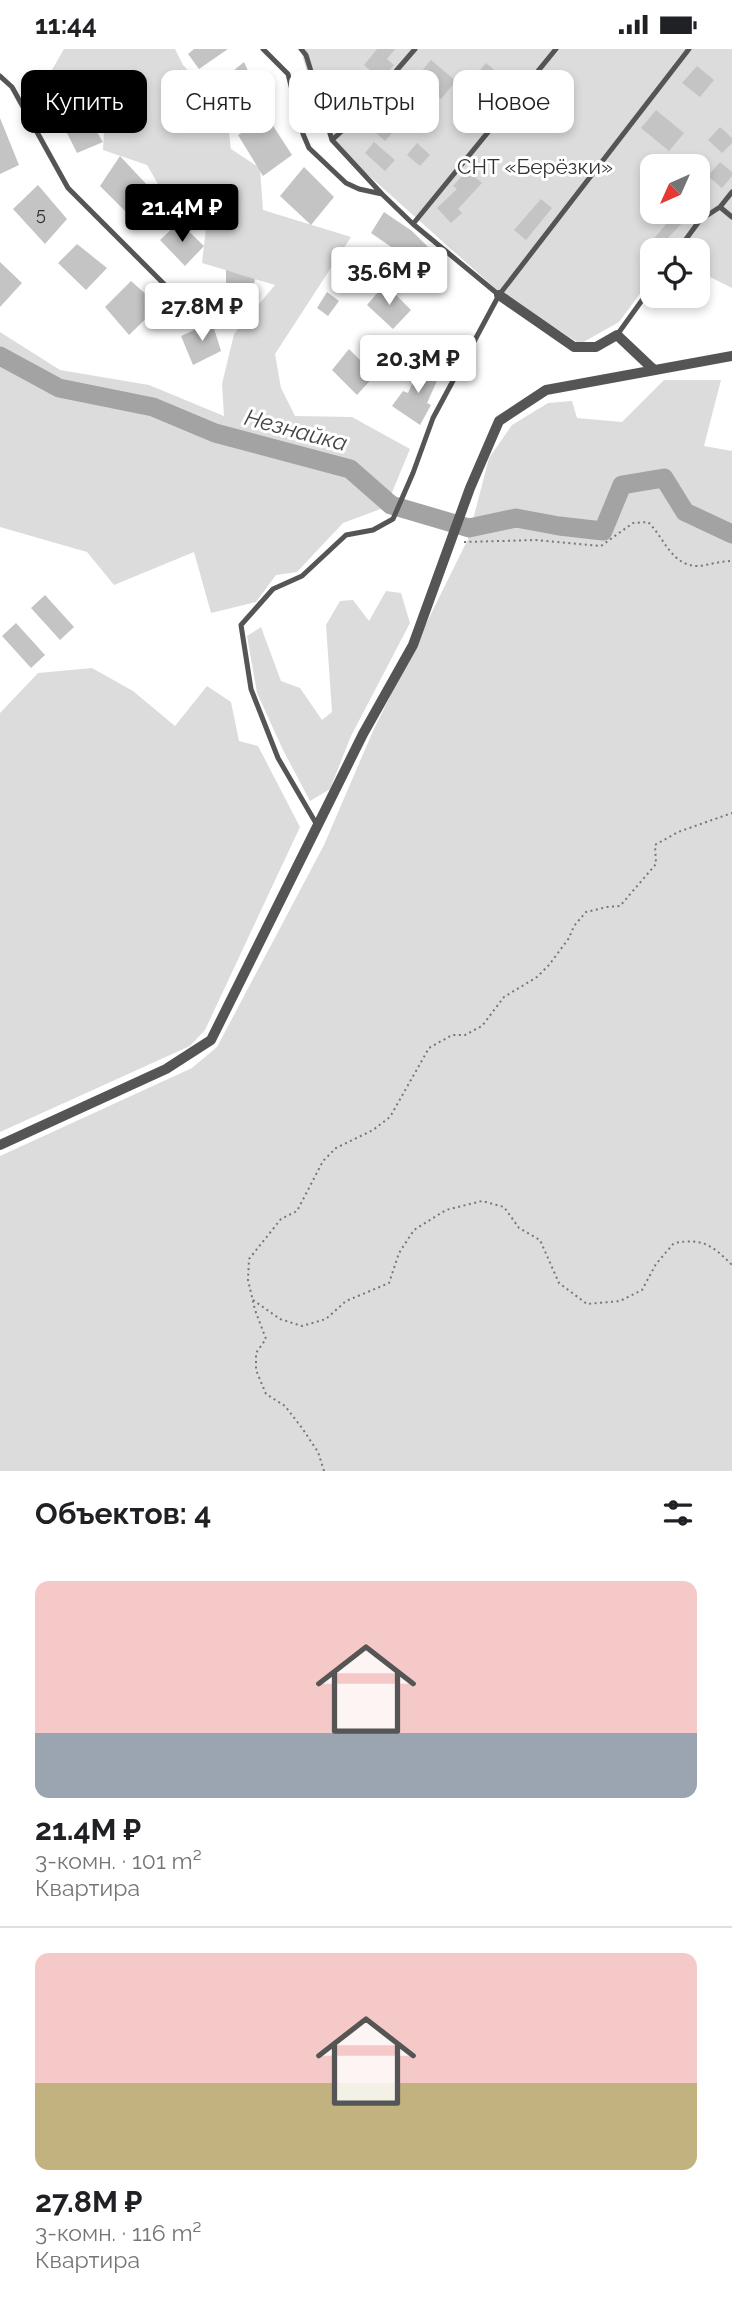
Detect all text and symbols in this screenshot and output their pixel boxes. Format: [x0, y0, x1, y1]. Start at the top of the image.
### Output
text: 11:44 [35, 10, 97, 40]
chip: Купить [21, 70, 147, 133]
chip: Снять [161, 70, 275, 133]
chip: Фильтры [289, 70, 439, 133]
chip: Новое [453, 70, 574, 133]
park label: СНТ «Берёзки» [457, 154, 613, 179]
north arrow [640, 154, 710, 224]
map controls [640, 154, 710, 308]
pin: 21.4M ₽ [117, 185, 247, 244]
text: 21.4M ₽ [141, 193, 223, 220]
house number: 5 [36, 203, 46, 224]
button: locate [640, 238, 710, 308]
pin: 35.6M ₽ [324, 247, 454, 307]
text: 35.6M ₽ [347, 256, 431, 283]
pin: 27.8M ₽ [137, 283, 267, 343]
text: 27.8M ₽ [161, 292, 243, 319]
pin: 20.3M ₽ [353, 335, 483, 395]
text: 20.3M ₽ [376, 344, 460, 371]
water label: Незнайка [242, 403, 351, 456]
icon: filters [659, 1494, 697, 1532]
text: Объектов: 4 [35, 1496, 211, 1531]
icon: home [303, 1626, 429, 1752]
text: 21.4M ₽ [35, 1812, 141, 1847]
text: 3-комн. · 101 m² [35, 1847, 202, 1874]
text: Квартира [35, 1874, 140, 1901]
icon: home [303, 1998, 429, 2124]
text: 27.8M ₽ [35, 2184, 143, 2219]
text: 3-комн. · 116 m² [35, 2219, 201, 2246]
text: Квартира [35, 2246, 140, 2273]

